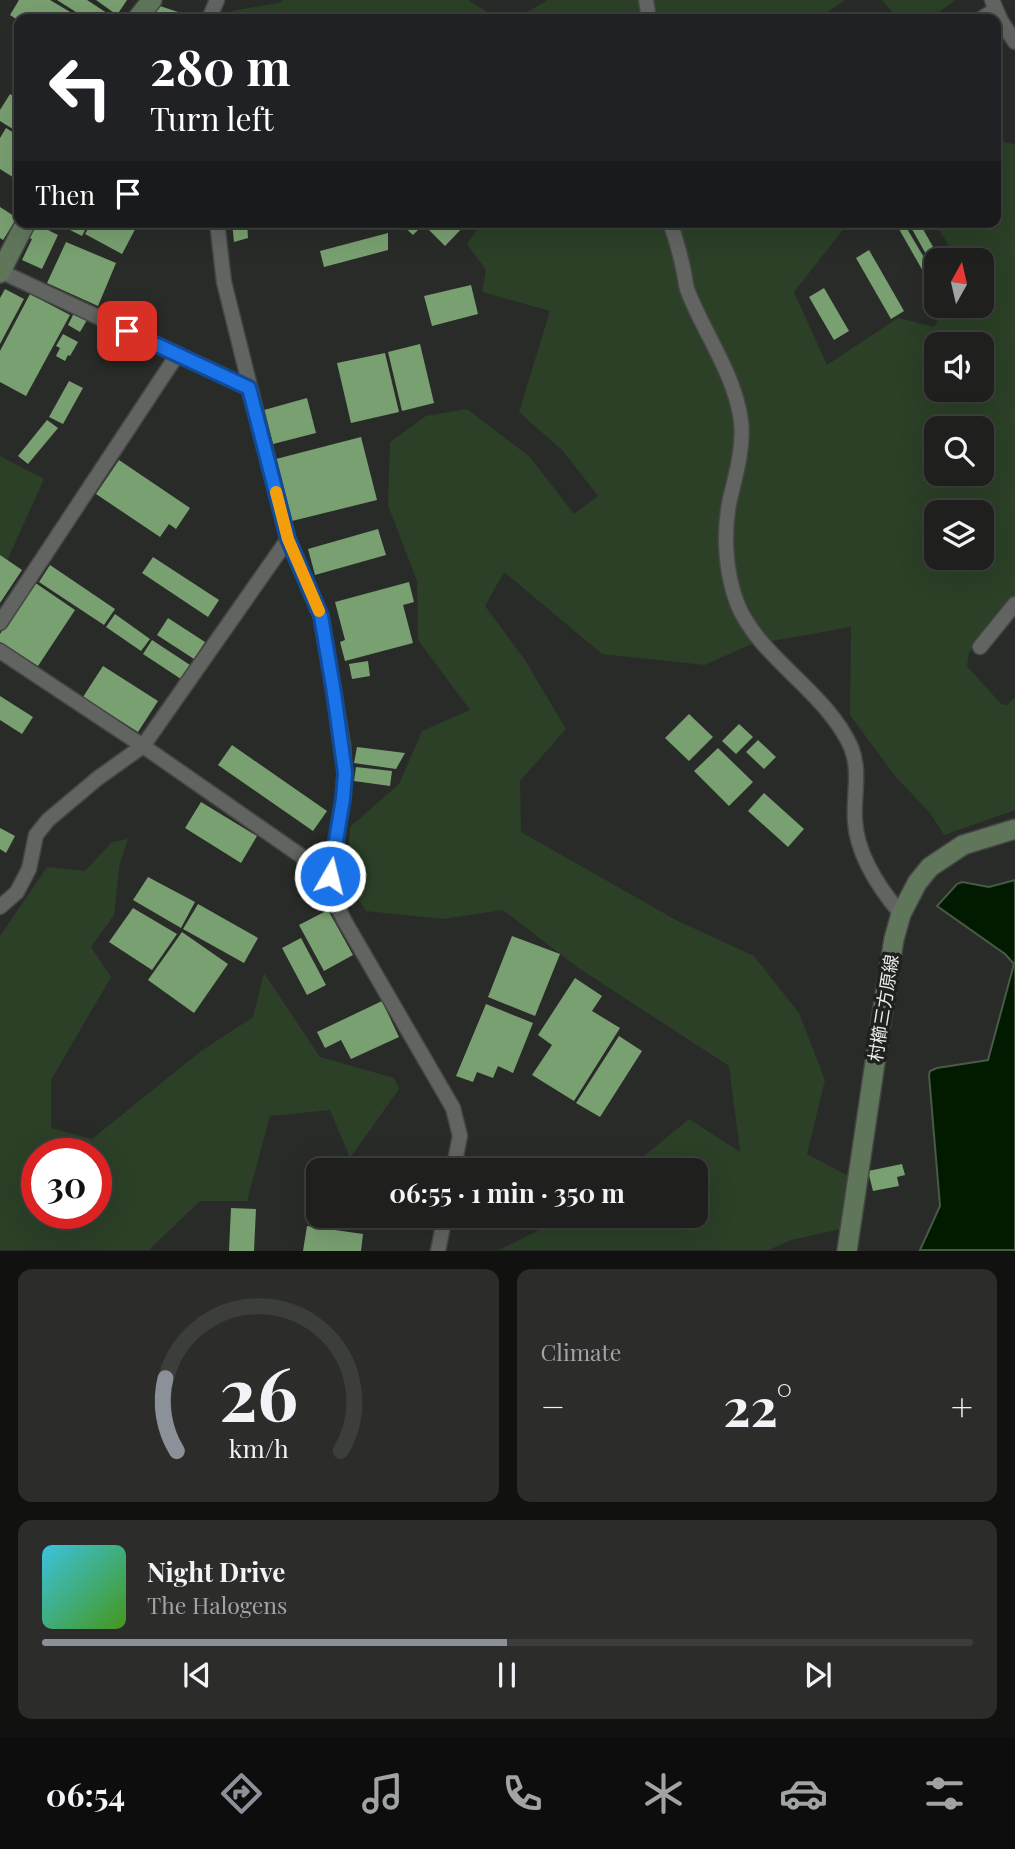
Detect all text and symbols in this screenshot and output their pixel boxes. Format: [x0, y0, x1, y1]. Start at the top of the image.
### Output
text: 280 m [150, 33, 290, 98]
icon: left [35, 42, 126, 133]
text: Turn left [150, 96, 274, 139]
icon: arrive [109, 175, 147, 213]
text: Then [35, 177, 95, 212]
north arrow [924, 248, 994, 318]
map controls [924, 248, 994, 570]
pin [97, 301, 157, 361]
icon: arrive [108, 312, 146, 350]
button: sound [924, 332, 994, 402]
button: search [924, 416, 994, 486]
button: layers [924, 500, 994, 570]
position arrow [293, 839, 367, 913]
street label: 村櫛三方原線 [863, 953, 903, 1063]
speed limit sign: 30 [21, 1138, 112, 1229]
text: 06:55 · 1 min · 350 m [389, 1175, 625, 1210]
text: Climate [541, 1336, 621, 1367]
text: 26 [219, 1343, 298, 1440]
text: 22° [723, 1371, 793, 1440]
text: − [541, 1380, 565, 1431]
text: + [951, 1380, 973, 1431]
text: km/h [228, 1431, 289, 1464]
text: Night Drive [147, 1554, 285, 1589]
text: The Halogens [147, 1589, 287, 1620]
icon: previous [178, 1656, 216, 1694]
icon: pause [488, 1656, 526, 1694]
icon: next [799, 1656, 837, 1694]
icon: directions [217, 1769, 266, 1818]
icon: music [358, 1769, 407, 1818]
icon: phone [498, 1769, 547, 1818]
icon: climate [639, 1769, 688, 1818]
icon: car [779, 1769, 828, 1818]
icon: filters [920, 1769, 969, 1818]
text: 06:54 [46, 1772, 125, 1815]

